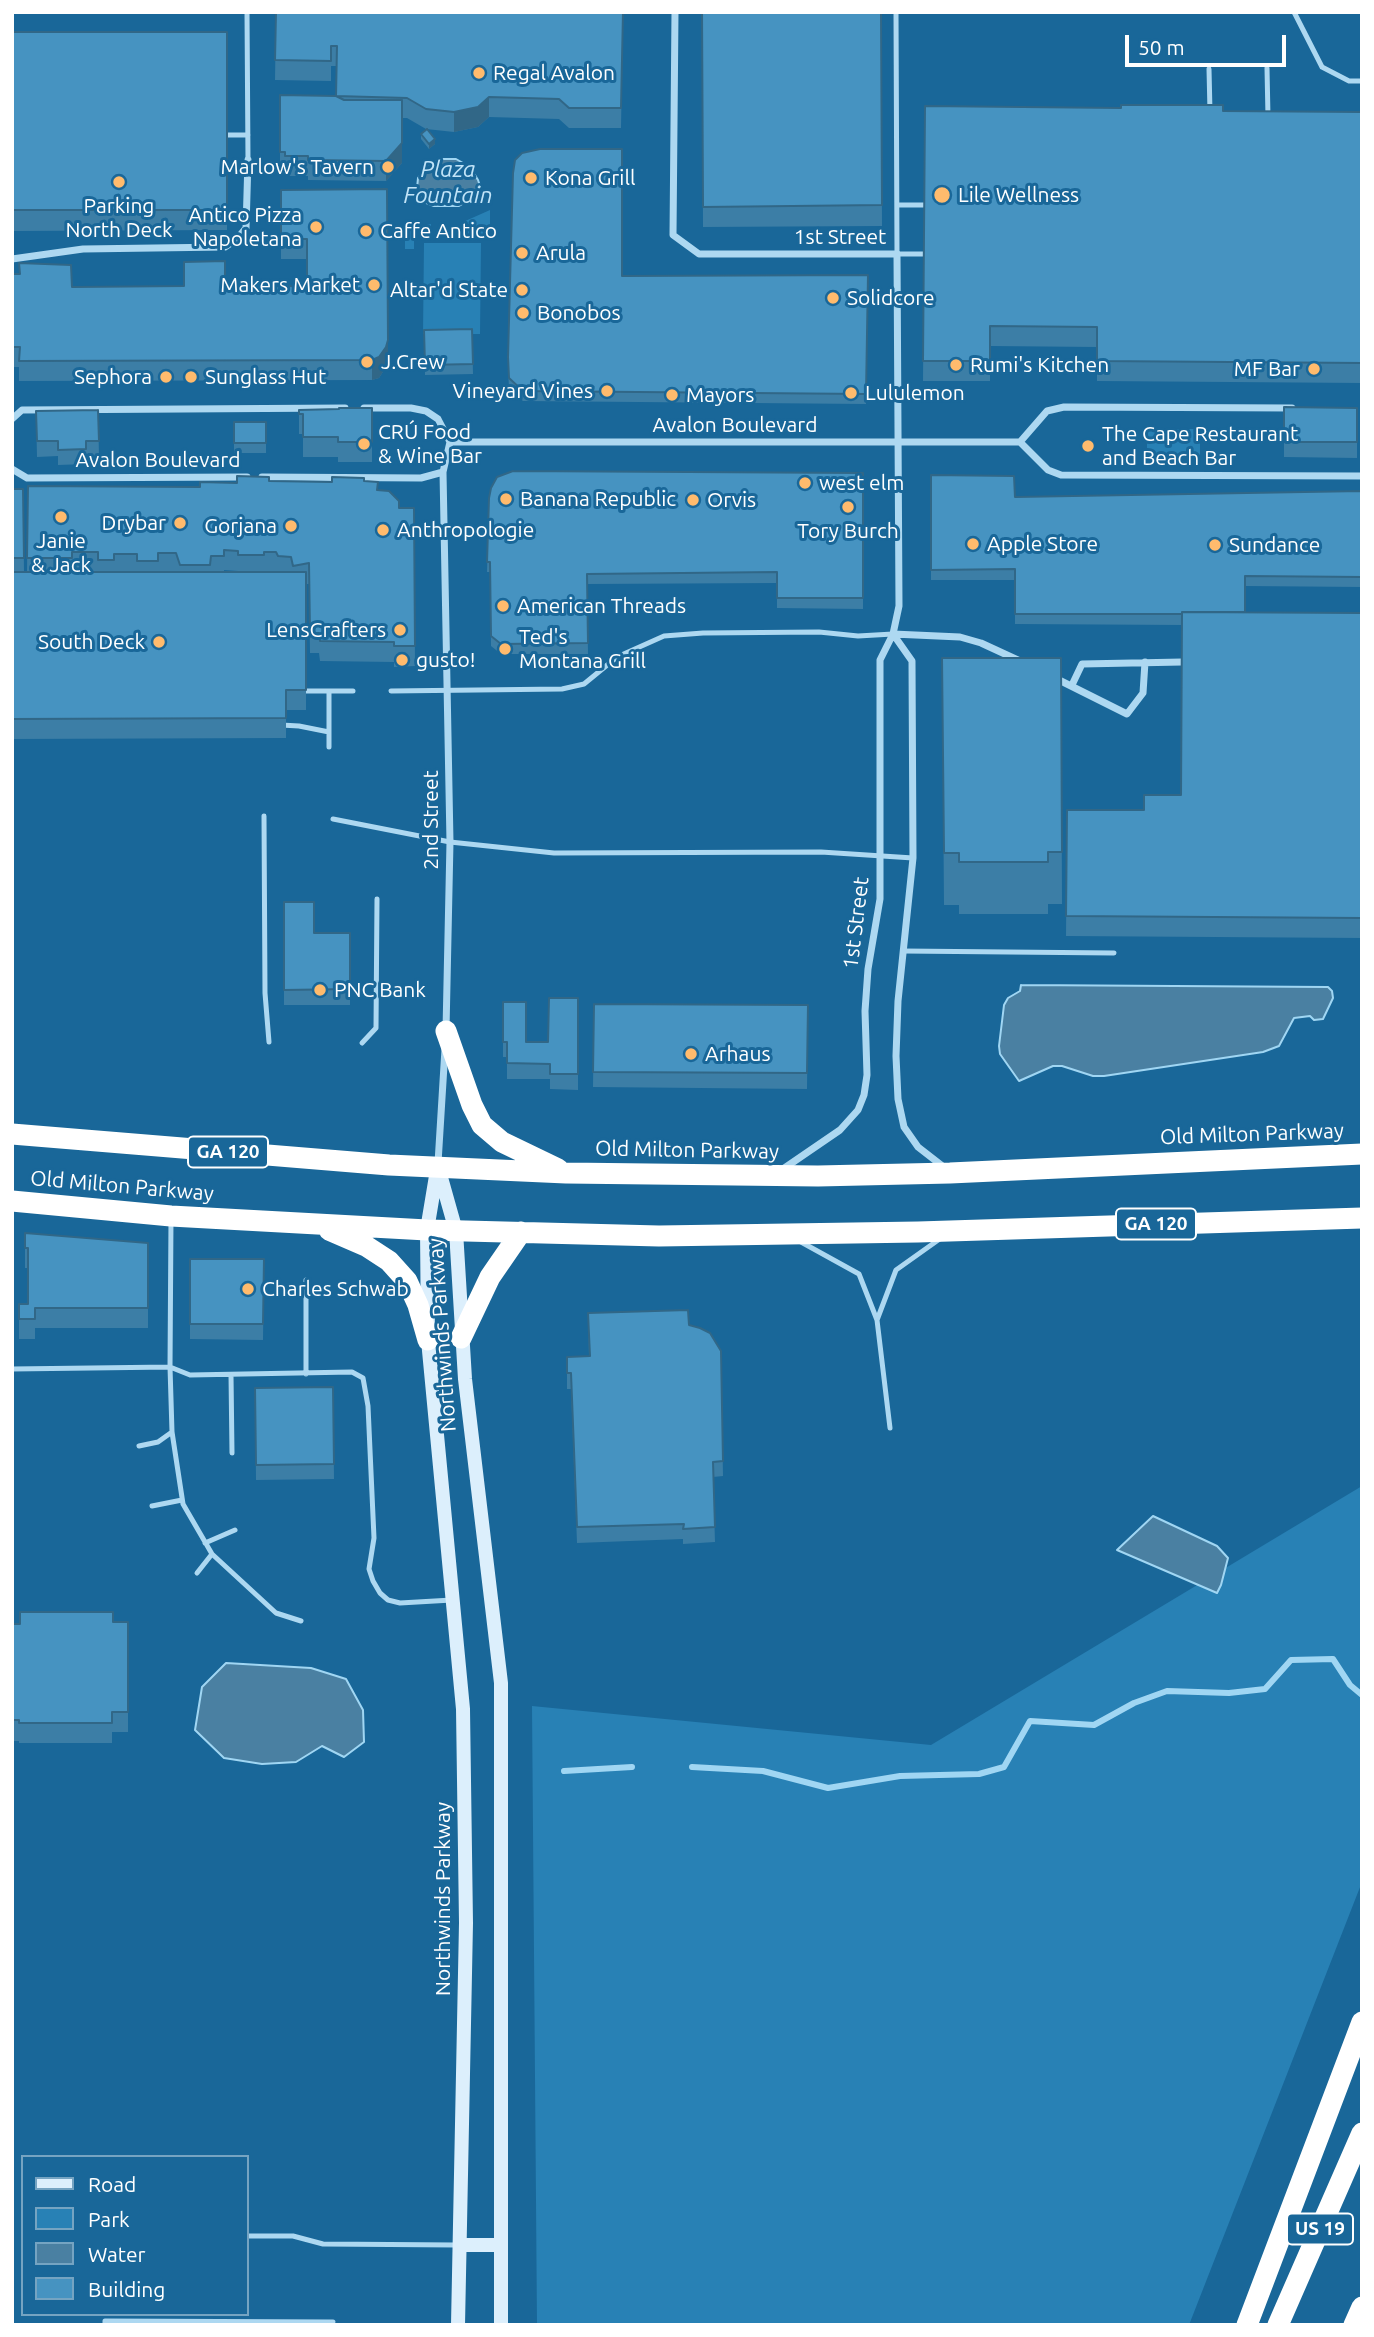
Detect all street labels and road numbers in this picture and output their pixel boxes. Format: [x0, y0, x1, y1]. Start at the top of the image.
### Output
street label: 1st Street [794, 224, 886, 250]
street label: Avalon Boulevard [653, 412, 817, 438]
street label: Avalon Boulevard [76, 447, 240, 473]
street label: 2nd Street [418, 770, 444, 870]
street label: 1st Street [838, 875, 874, 971]
street label: Old Milton Parkway [1160, 1118, 1344, 1150]
road number: GA 120 [188, 1136, 268, 1168]
street label: Old Milton Parkway [595, 1136, 779, 1164]
street label: Old Milton Parkway [29, 1165, 215, 1207]
road number: GA 120 [1116, 1208, 1196, 1240]
street label: Northwinds Parkway [423, 1237, 461, 1433]
street label: Northwinds Parkway [430, 1802, 456, 1996]
road number: US 19 [1287, 2214, 1353, 2244]

